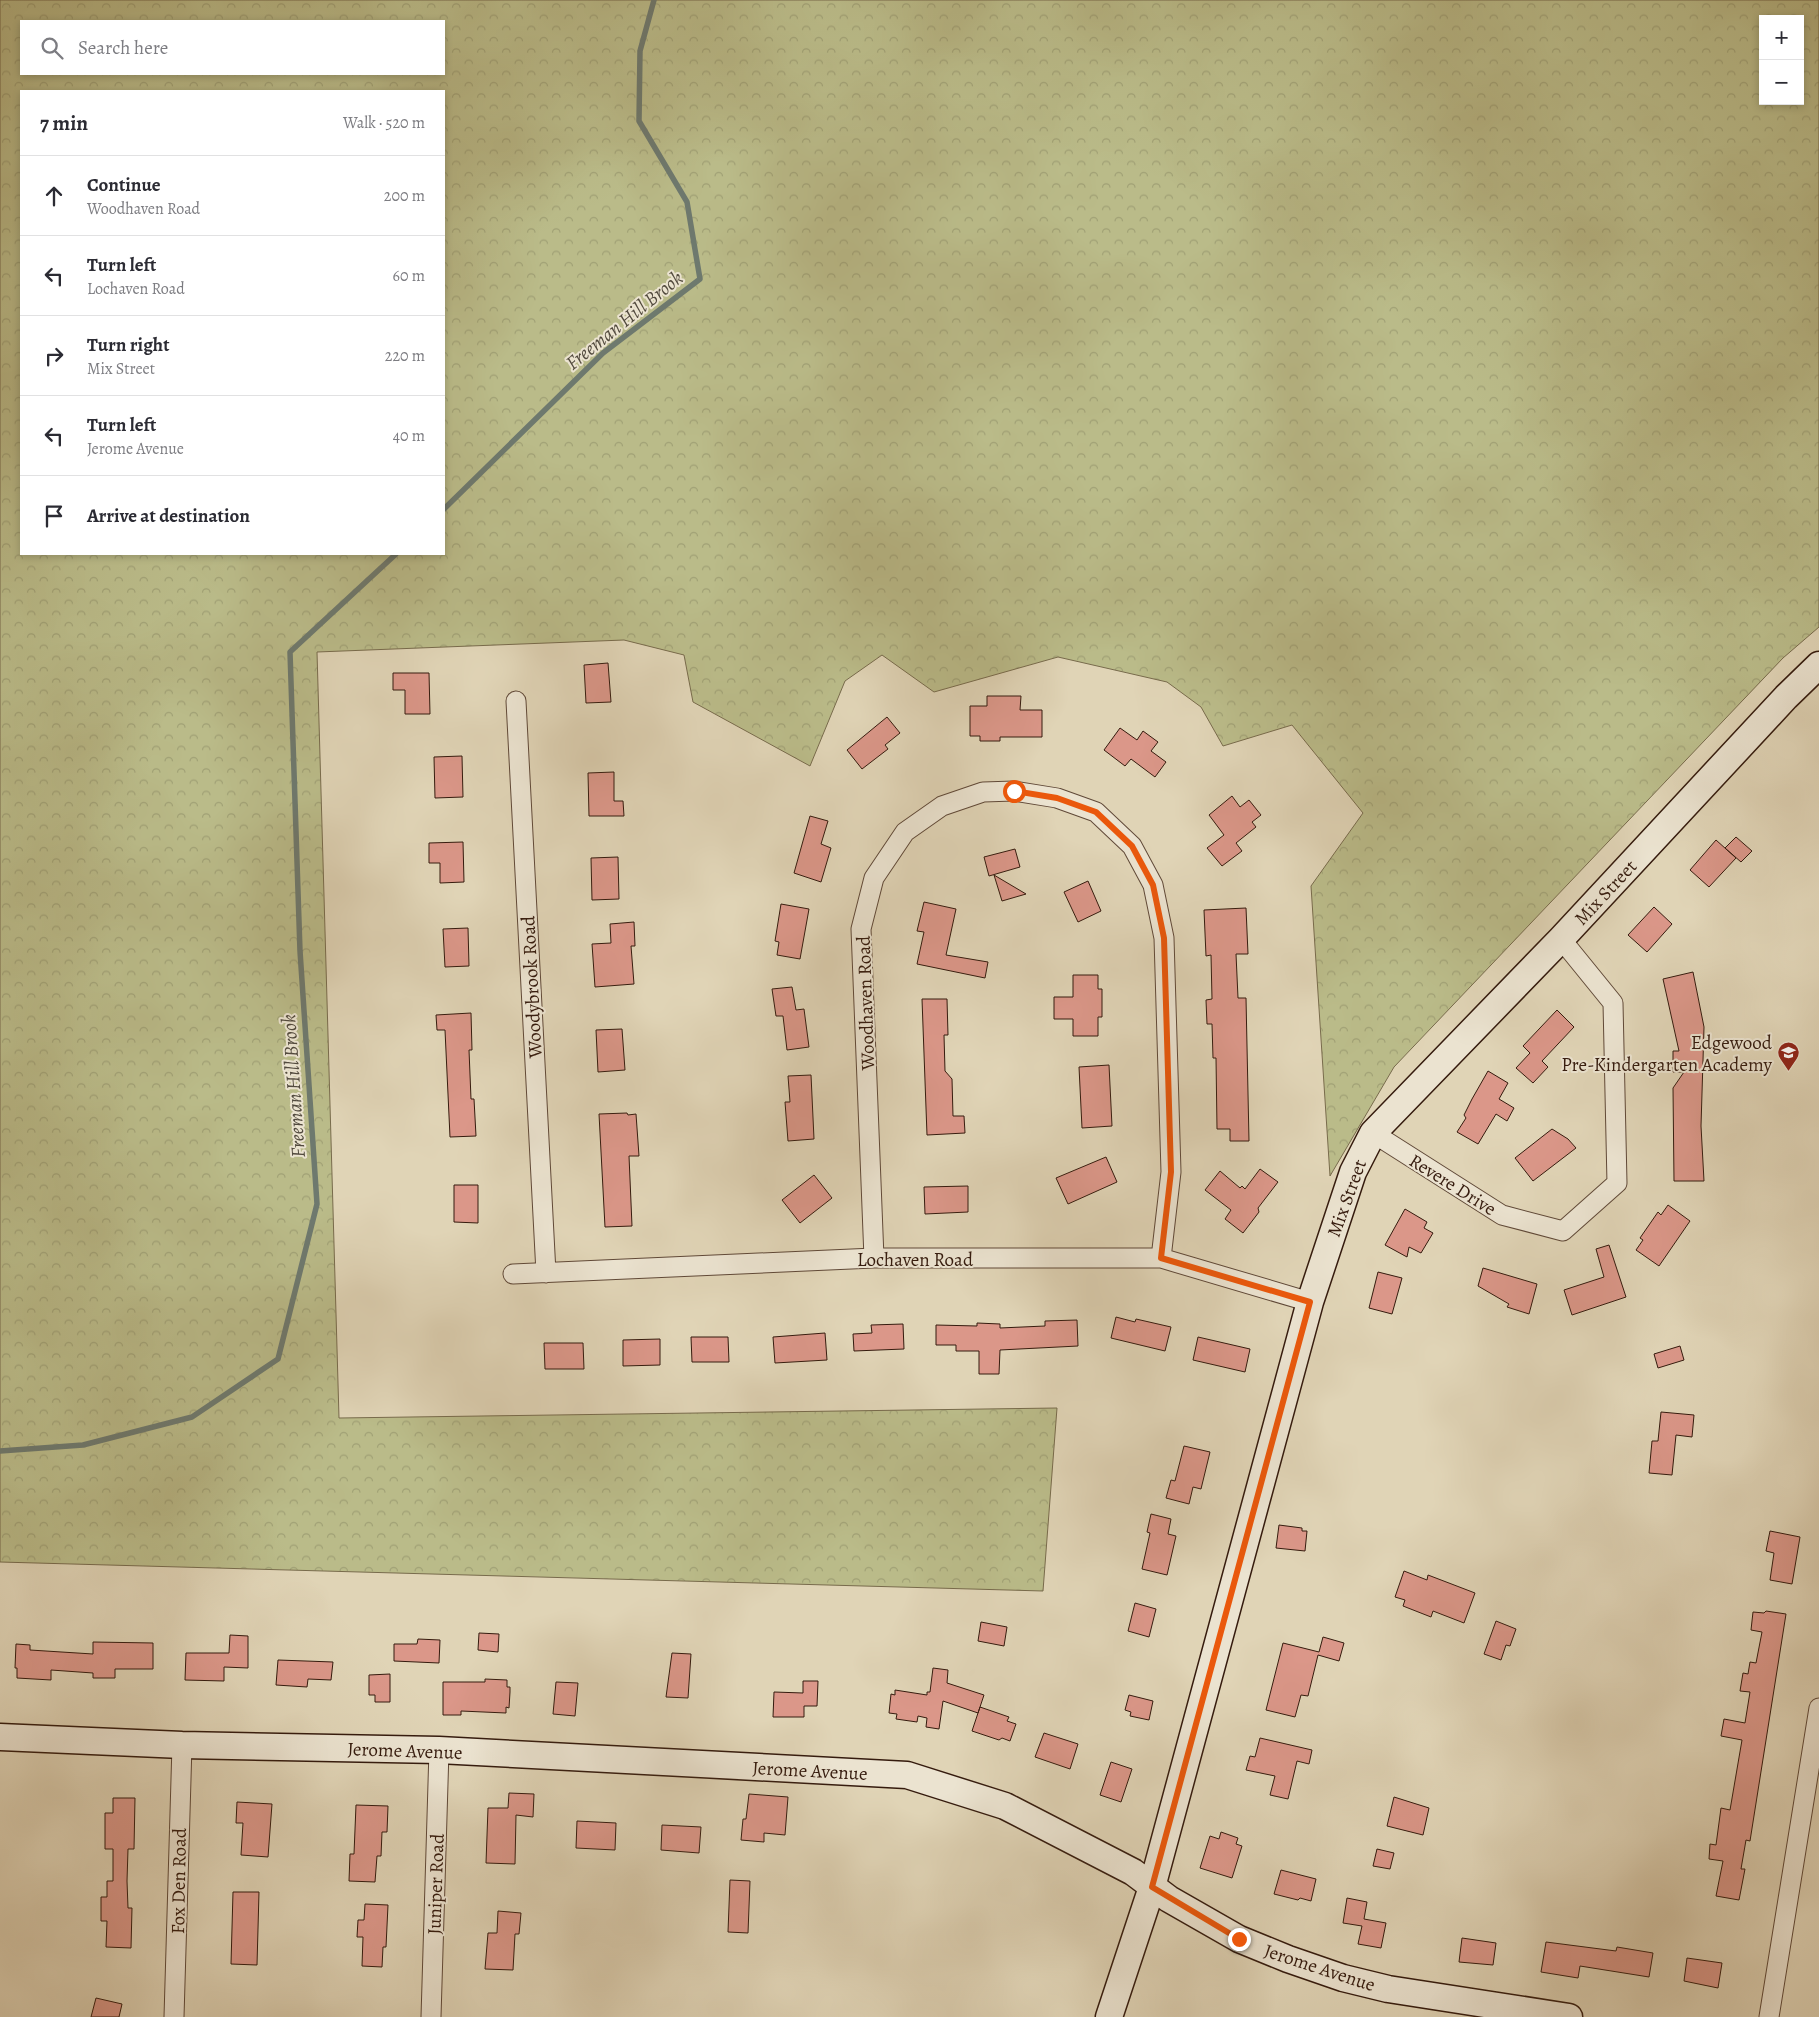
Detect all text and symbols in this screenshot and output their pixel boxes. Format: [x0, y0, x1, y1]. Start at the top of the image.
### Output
map controls [1759, 15, 1804, 105]
button: + [1759, 15, 1804, 60]
search box [20, 20, 445, 75]
icon: search [38, 34, 66, 62]
text: Search here [78, 35, 168, 61]
button: − [1759, 60, 1804, 105]
text: 7 min [40, 109, 88, 137]
text: Walk · 520 m [343, 112, 425, 134]
text: Continue [87, 172, 161, 198]
icon: ahead [40, 182, 68, 210]
text: 200 m [384, 185, 425, 207]
text: Woodhaven Road [87, 198, 200, 220]
text: Turn left [87, 252, 156, 278]
icon: left [40, 262, 68, 290]
text: 60 m [393, 265, 425, 287]
water label: Freeman Hill Brook [560, 265, 689, 376]
text: Lochaven Road [87, 278, 185, 300]
text: Turn right [87, 332, 169, 358]
icon: right [40, 342, 68, 370]
text: 220 m [385, 345, 425, 367]
text: Mix Street [87, 358, 155, 380]
text: Turn left [87, 412, 156, 438]
icon: left [40, 422, 68, 450]
text: 40 m [393, 425, 425, 447]
text: Jerome Avenue [87, 438, 184, 460]
icon: arrive [40, 502, 68, 530]
text: Arrive at destination [87, 503, 250, 529]
route start [1003, 780, 1026, 803]
street label: Mix Street [1569, 854, 1643, 931]
street label: Woodybrook Road [515, 914, 549, 1060]
street label: Woodhaven Road [851, 935, 881, 1072]
water label: Freeman Hill Brook [275, 1013, 312, 1159]
place label: Edgewood Pre-Kindergarten Academy [1561, 1030, 1773, 1078]
school or university icon: Edgewood Pre-Kindergarten Academy [1776, 1041, 1800, 1072]
street label: Revere Drive [1404, 1148, 1501, 1222]
street label: Mix Street [1321, 1156, 1373, 1241]
street label: Lochaven Road [857, 1247, 974, 1273]
street label: Jerome Avenue [347, 1736, 463, 1766]
street label: Jerome Avenue [752, 1755, 868, 1787]
street label: Fox Den Road [165, 1827, 193, 1934]
street label: Juniper Road [421, 1832, 451, 1935]
route end [1228, 1928, 1251, 1951]
street label: Jerome Avenue [1261, 1938, 1378, 1998]

